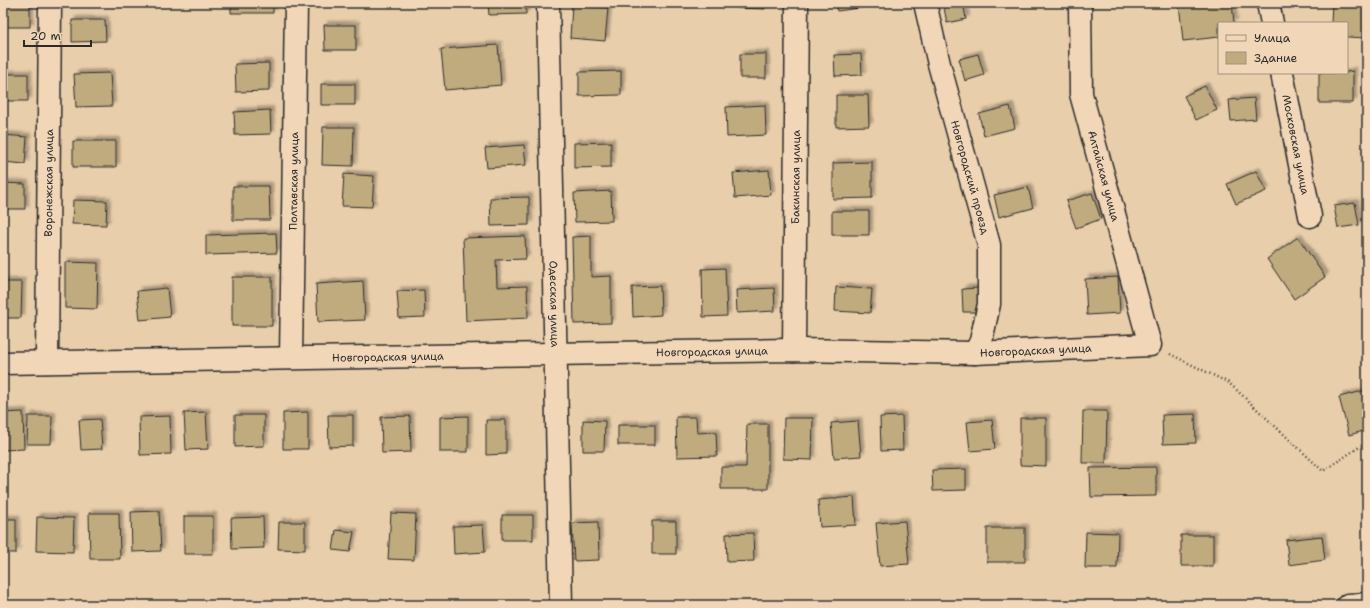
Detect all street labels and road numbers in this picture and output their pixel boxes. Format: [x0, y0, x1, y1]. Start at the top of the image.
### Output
street label: Московская улица [1278, 93, 1313, 196]
street label: Новгородский проезд [947, 119, 993, 236]
street label: Воронежская улица [41, 129, 57, 237]
street label: Алтайская улица [1084, 129, 1123, 223]
street label: Бакинская улица [788, 130, 804, 224]
street label: Полтавская улица [286, 132, 302, 230]
street label: Одесская улица [546, 260, 562, 348]
street label: Новгородская улица [980, 341, 1092, 361]
street label: Новгородская улица [656, 343, 768, 360]
street label: Новгородская улица [332, 349, 444, 366]

